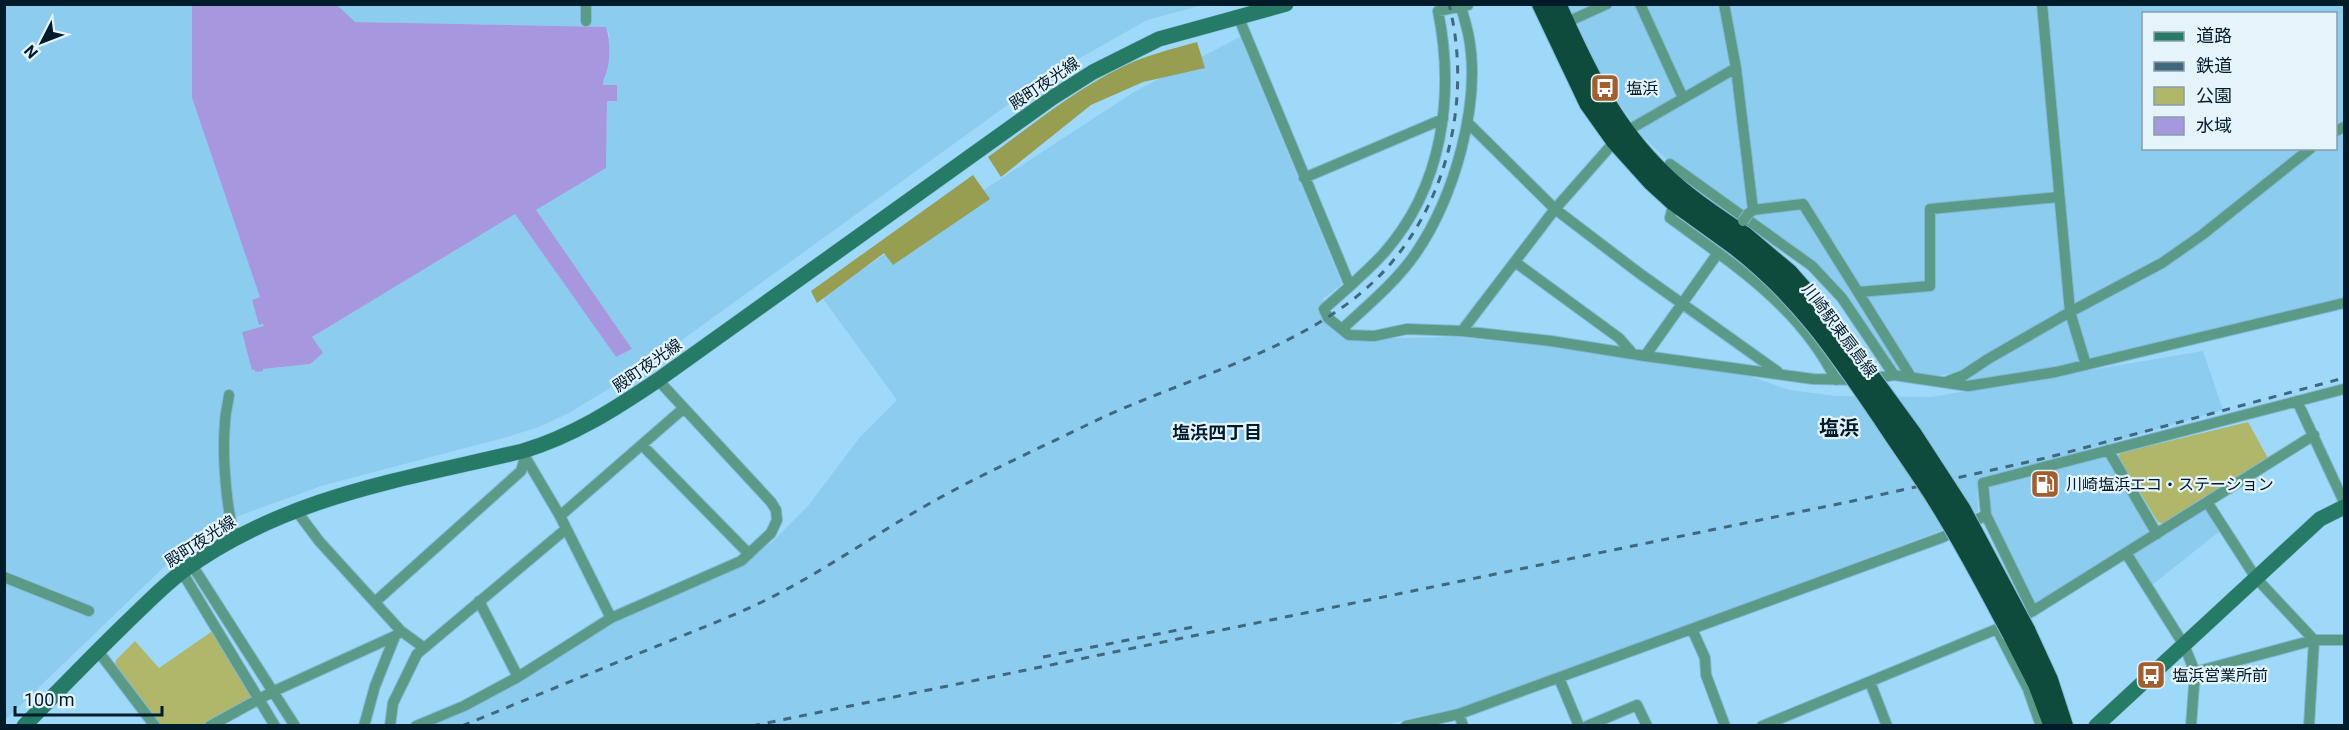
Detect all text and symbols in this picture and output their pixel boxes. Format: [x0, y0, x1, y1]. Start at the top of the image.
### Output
north arrow [12, 12, 72, 72]
legend [2142, 12, 2337, 150]
text: 道路 [2196, 25, 2232, 46]
text: N [20, 41, 42, 62]
street label: 殿町夜光線 [1006, 53, 1083, 114]
text: 鉄道 [2196, 55, 2232, 76]
bus stop icon: 塩浜 [1589, 72, 1621, 104]
place label: 塩浜 [1626, 79, 1658, 98]
text: 公園 [2196, 85, 2232, 106]
text: 水域 [2196, 115, 2232, 136]
street label: 川崎駅東扇島線 [1798, 280, 1881, 381]
street label: 殿町夜光線 [609, 335, 686, 396]
district label: 塩浜 [1819, 416, 1859, 440]
district label: 塩浜四丁目 [1172, 422, 1262, 443]
fuel station icon: 川崎塩浜エコ・ステーション [2029, 468, 2061, 500]
place label: 川崎塩浜エコ・ステーション [2066, 475, 2274, 494]
street label: 殿町夜光線 [162, 512, 239, 571]
bus stop icon: 塩浜営業所前 [2135, 659, 2167, 691]
place label: 塩浜営業所前 [2172, 666, 2268, 685]
scale bar [15, 679, 162, 717]
text: 100 m [24, 689, 75, 710]

